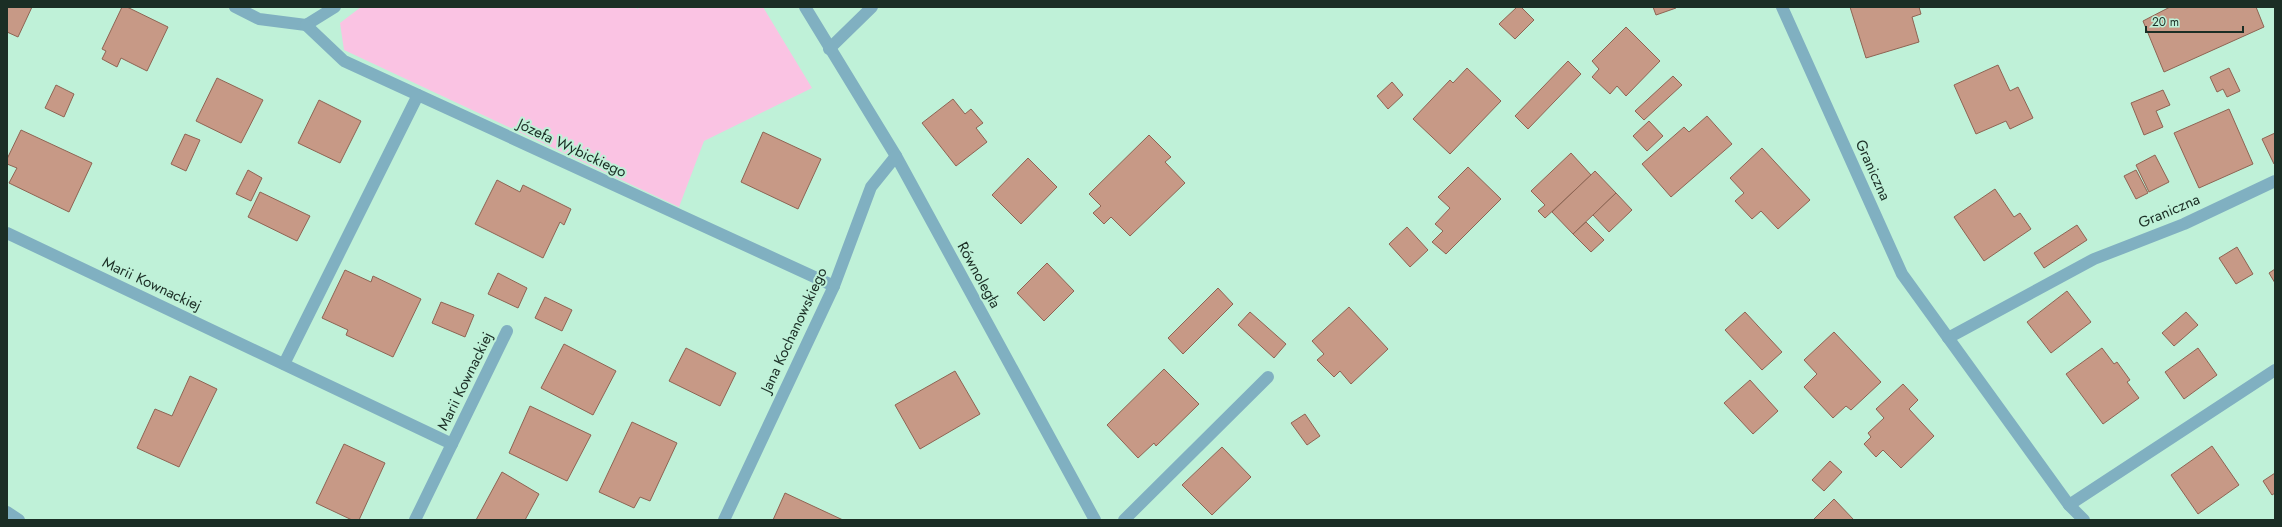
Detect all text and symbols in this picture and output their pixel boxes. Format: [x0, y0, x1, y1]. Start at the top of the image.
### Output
scale bar [2146, 8, 2243, 34]
text: 20 m [2152, 13, 2179, 31]
street label: Józefa Wybickiego [512, 112, 630, 183]
street label: Graniczna [1850, 136, 1896, 204]
street label: Graniczna [2135, 188, 2203, 234]
street label: Równoległa [952, 238, 1006, 312]
street label: Marii Kownackiej [99, 251, 205, 317]
street label: Jana Kochanowskiego [754, 264, 833, 398]
street label: Marii Kownackiej [432, 328, 498, 434]

